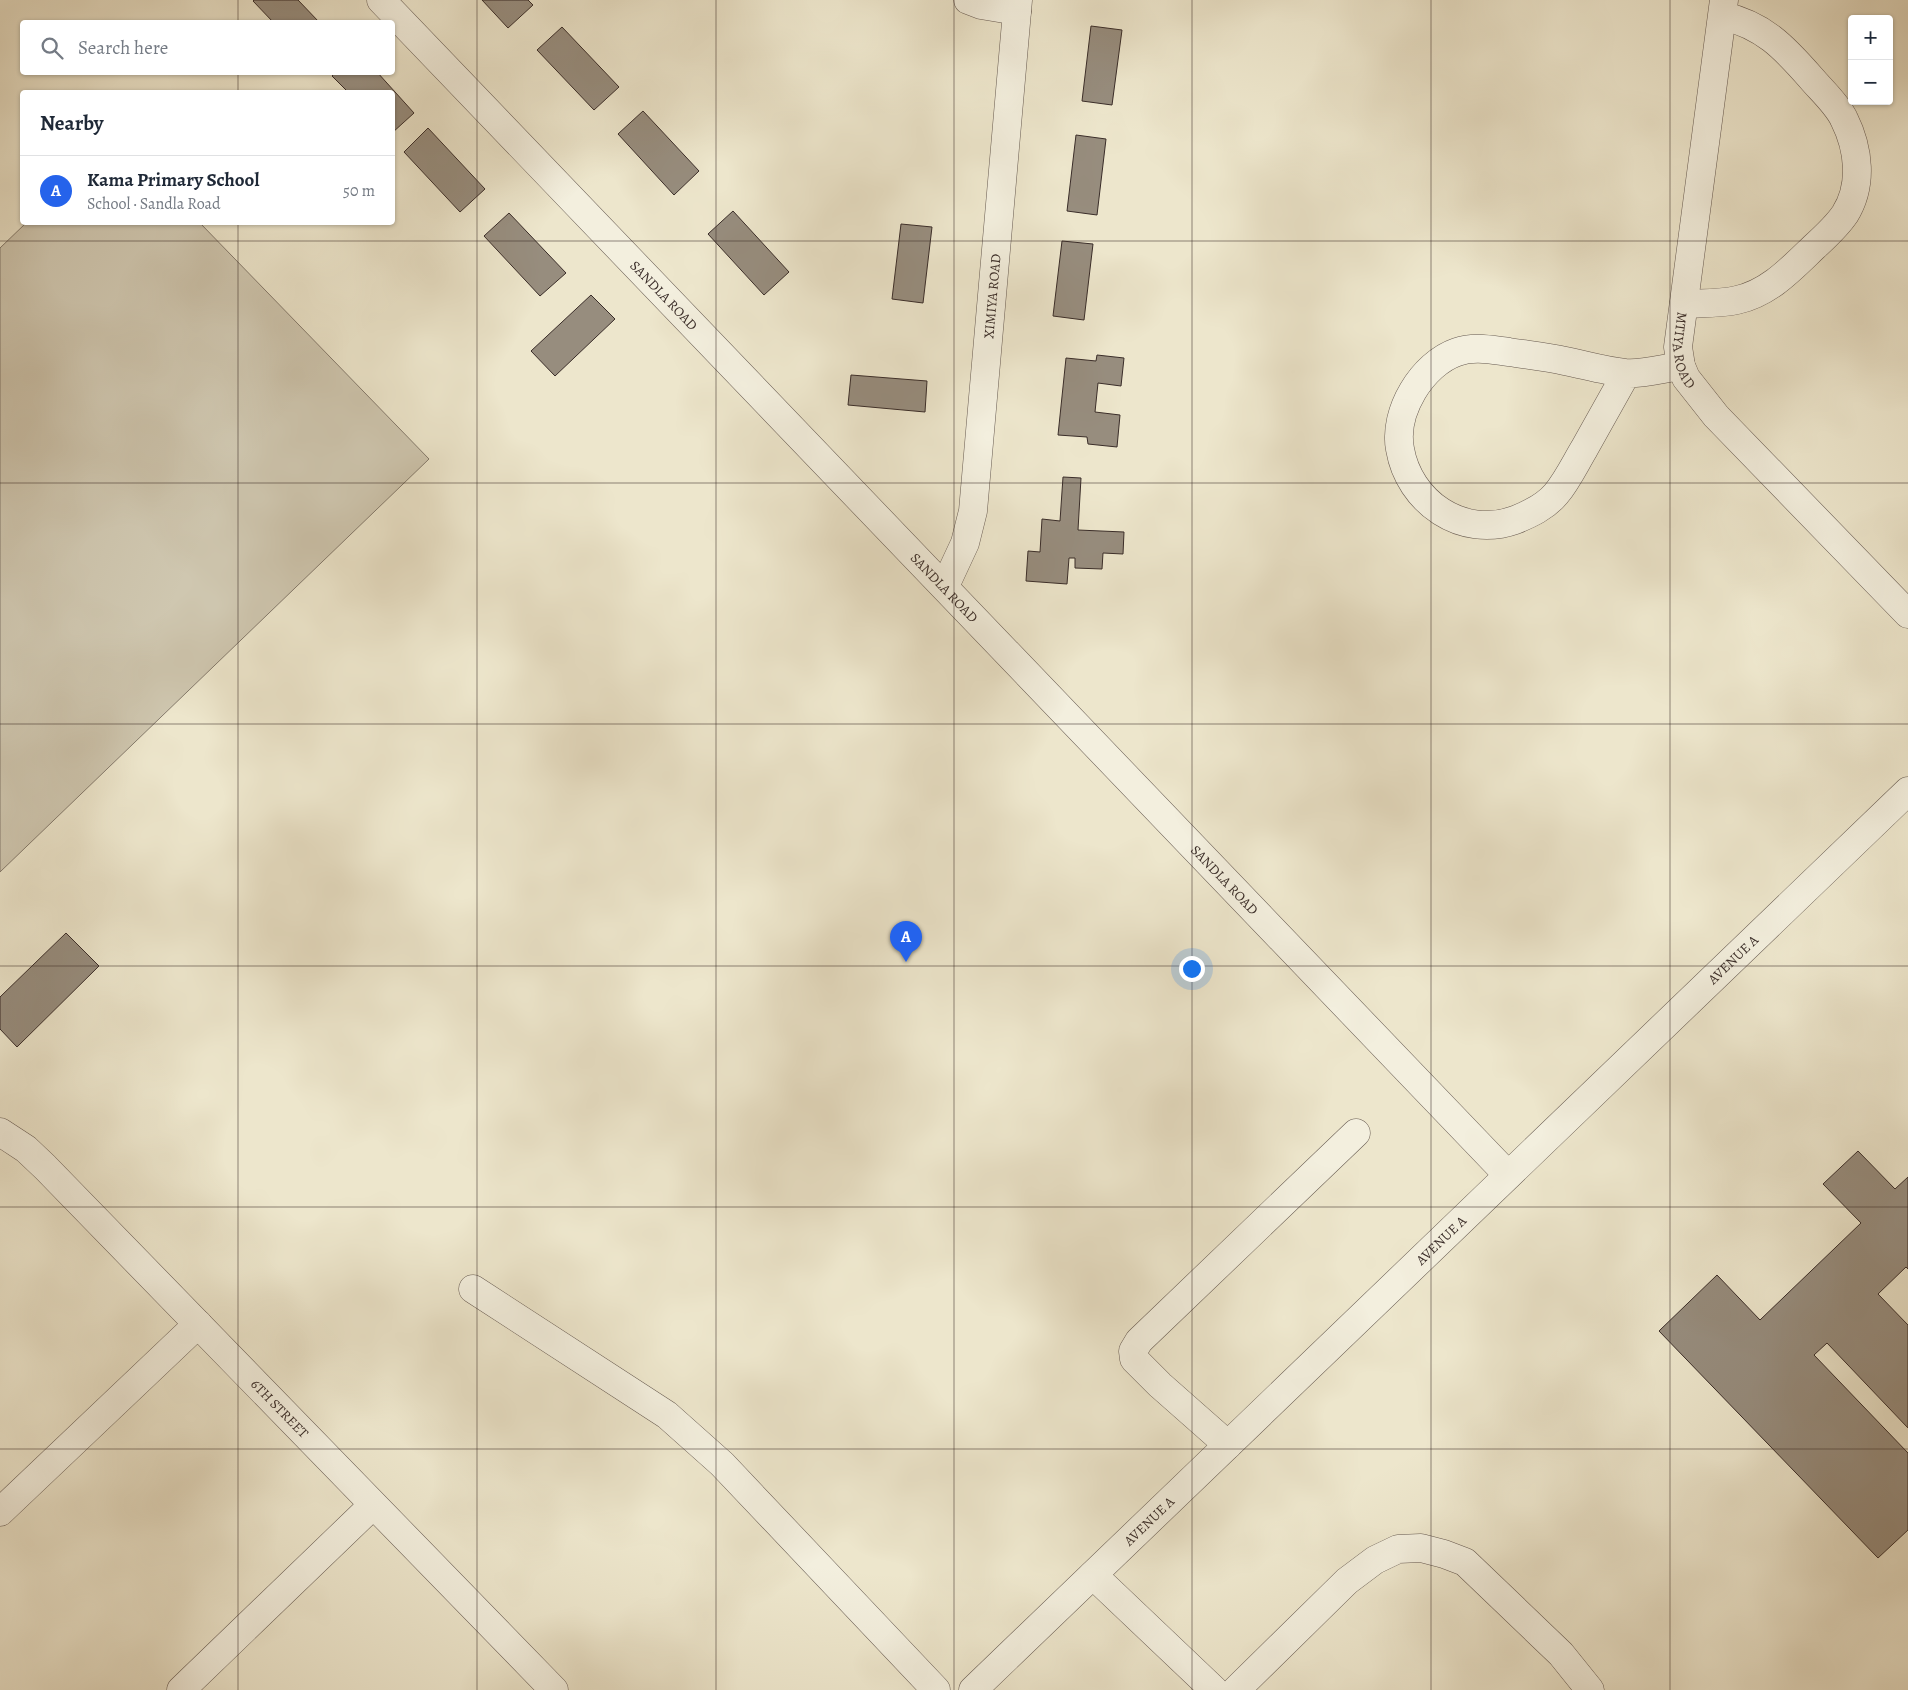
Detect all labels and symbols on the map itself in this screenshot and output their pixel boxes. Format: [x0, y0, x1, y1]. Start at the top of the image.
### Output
street label: XIMIYA ROAD [979, 253, 1006, 340]
street label: SANDLA ROAD [626, 256, 702, 335]
street label: MTIYA ROAD [1667, 311, 1700, 393]
street label: SANDLA ROAD [906, 549, 982, 627]
street label: SANDLA ROAD [1186, 841, 1263, 919]
pin: A [890, 921, 922, 962]
street label: AVENUE A [1703, 930, 1763, 989]
your location [1179, 956, 1205, 982]
street label: AVENUE A [1411, 1211, 1471, 1270]
street label: 6TH STREET [246, 1375, 313, 1443]
street label: AVENUE A [1119, 1492, 1179, 1551]

